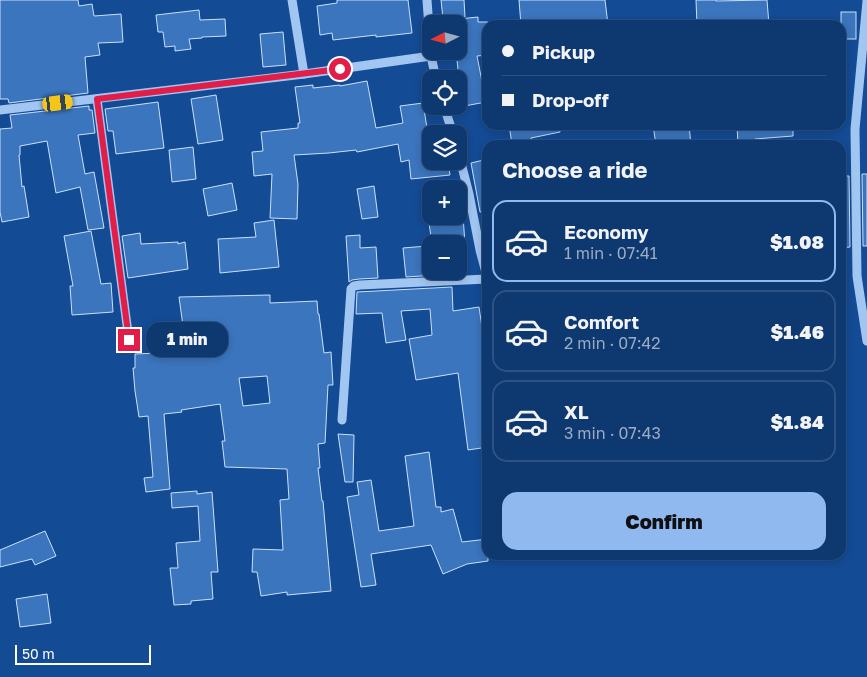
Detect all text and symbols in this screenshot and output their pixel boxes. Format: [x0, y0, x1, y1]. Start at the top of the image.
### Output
north arrow [422, 15, 468, 60]
map controls [422, 15, 467, 280]
text: Pickup [532, 40, 595, 63]
route start [329, 58, 351, 80]
button: locate [422, 70, 467, 115]
text: Drop-off [532, 88, 609, 111]
car [42, 94, 73, 112]
button: layers [422, 125, 467, 170]
text: Choose a ride [502, 156, 648, 183]
button: + [422, 180, 467, 225]
icon: car [504, 219, 549, 264]
text: Economy [564, 220, 649, 243]
text: $1.08 [770, 230, 824, 253]
button: − [422, 235, 467, 280]
text: 1 min · 07:41 [564, 243, 658, 263]
icon: car [504, 309, 549, 354]
text: Comfort [564, 310, 639, 333]
text: $1.46 [771, 320, 824, 343]
callout: 1 min [146, 322, 229, 358]
route end [118, 329, 140, 351]
text: 1 min [167, 329, 207, 349]
text: 2 min · 07:42 [564, 333, 661, 353]
icon: car [504, 399, 549, 444]
text: XL [564, 400, 589, 423]
text: $1.84 [770, 410, 824, 433]
text: 3 min · 07:43 [564, 423, 661, 443]
button: Confirm [502, 492, 826, 550]
scale bar [15, 642, 151, 665]
text: 50 m [22, 645, 55, 662]

